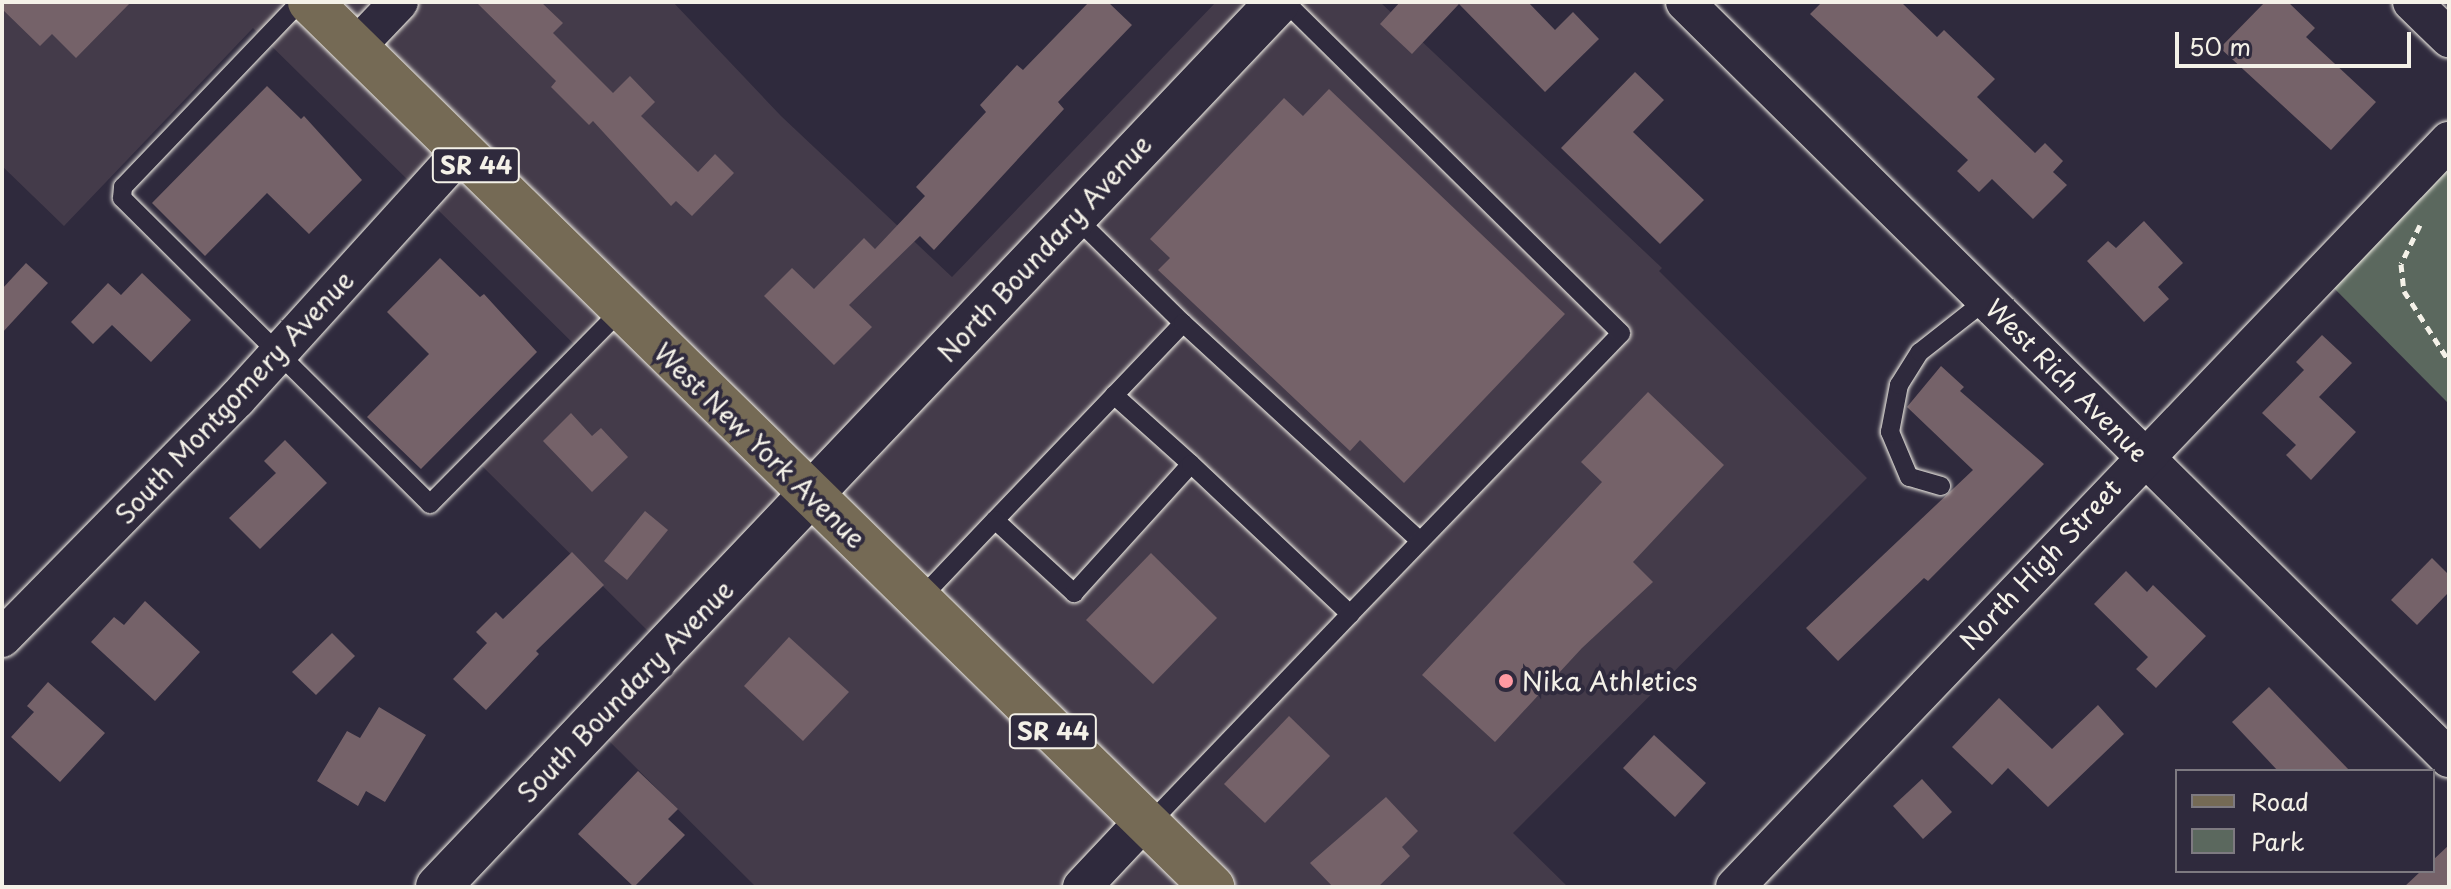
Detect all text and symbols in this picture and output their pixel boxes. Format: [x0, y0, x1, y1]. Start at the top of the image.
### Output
scale bar [2179, 16, 2415, 66]
text: 50 m [2189, 28, 2251, 64]
street label: North Boundary Avenue [930, 128, 1158, 368]
road number: SR 44 [430, 145, 522, 185]
street label: South Montgomery Avenue [108, 264, 360, 530]
street label: West Rich Avenue [1978, 291, 2156, 469]
street label: West New York Avenue [647, 335, 873, 555]
street label: North High Street [1952, 471, 2128, 657]
street label: South Boundary Avenue [510, 573, 740, 809]
place label: Nika Athletics [1522, 665, 1699, 697]
marker: Nika Athletics [1497, 672, 1515, 690]
road number: SR 44 [1007, 711, 1099, 751]
legend [2175, 769, 2435, 873]
text: Road [2251, 783, 2309, 819]
text: Park [2251, 823, 2305, 859]

